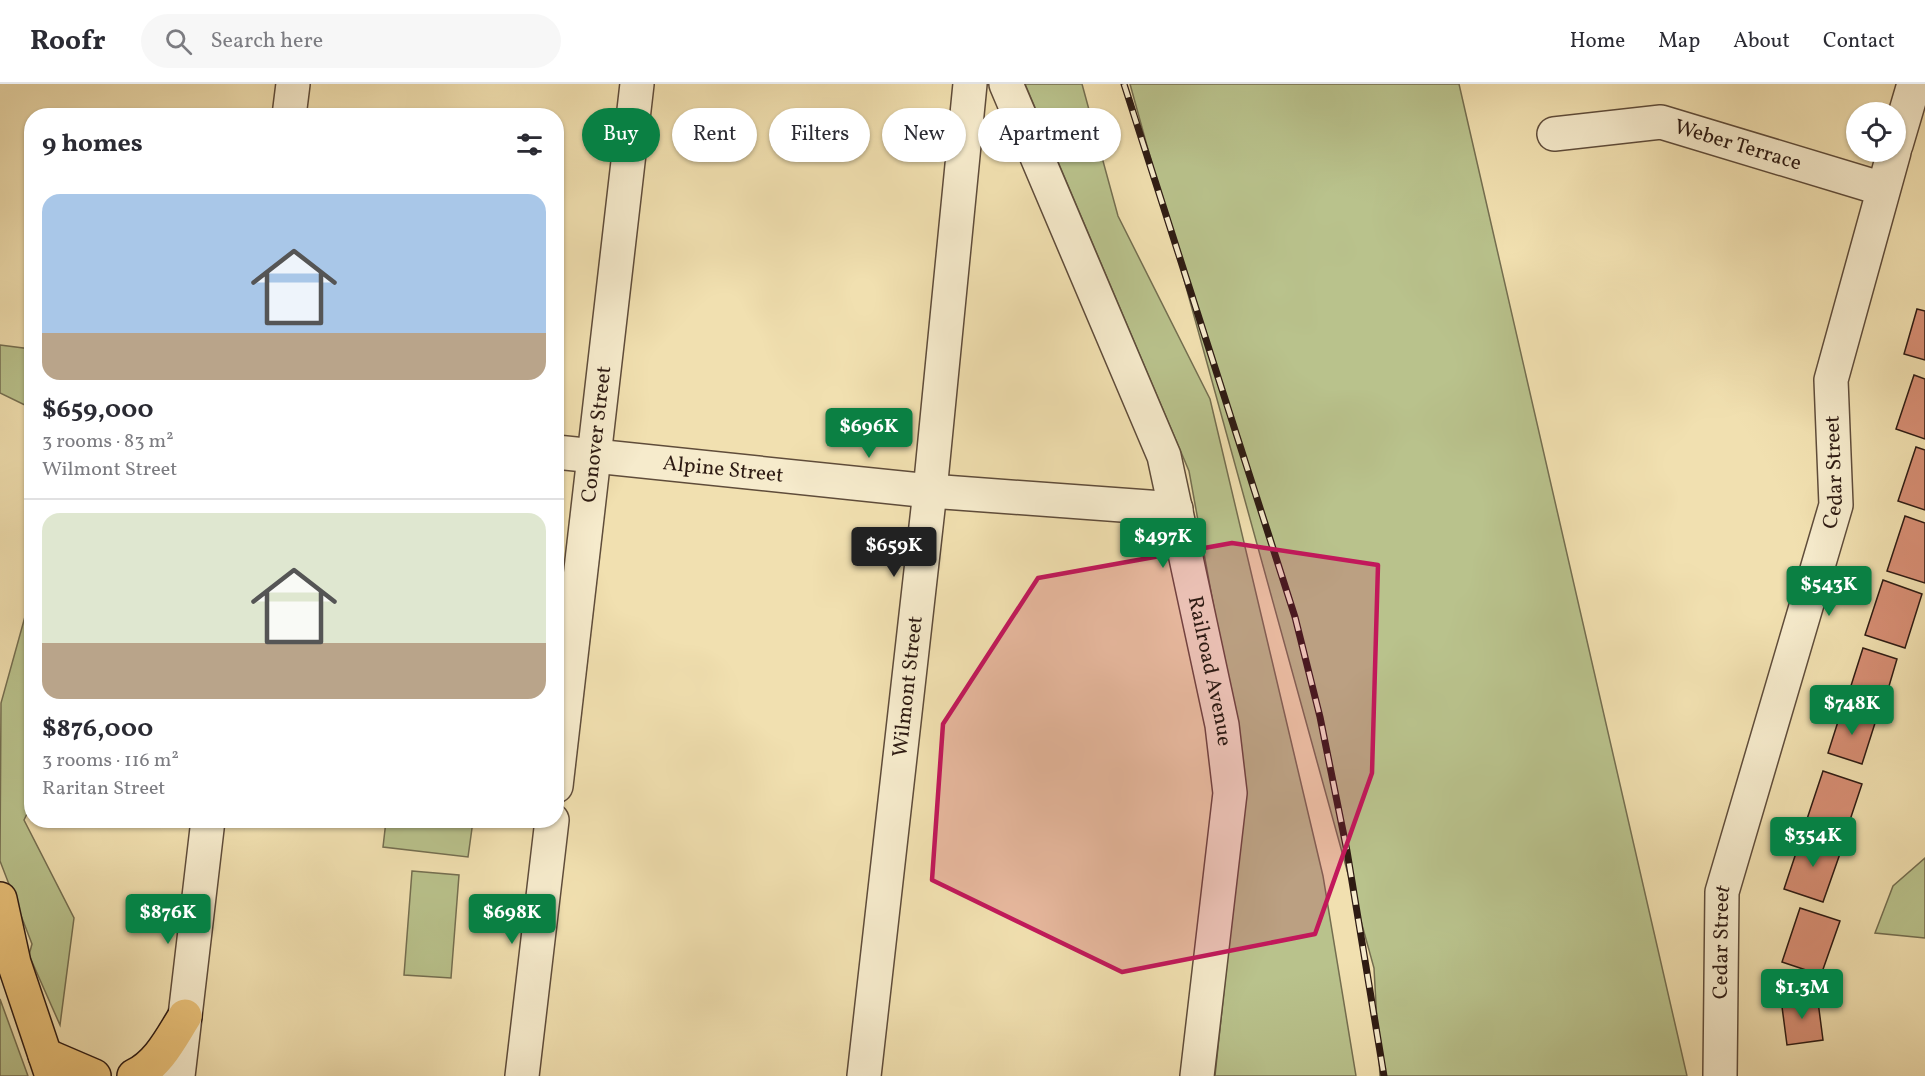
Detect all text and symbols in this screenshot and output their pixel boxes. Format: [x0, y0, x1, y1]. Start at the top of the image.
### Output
search box [141, 14, 561, 68]
text: Roofr [30, 22, 105, 61]
icon: search [162, 25, 195, 58]
text: Search here [210, 26, 323, 57]
text: Home [1570, 27, 1625, 56]
text: Map [1658, 27, 1700, 56]
text: About [1733, 27, 1790, 56]
text: Contact [1823, 27, 1895, 56]
map controls [1846, 102, 1906, 162]
button: locate [1846, 102, 1906, 162]
chip: Buy [582, 108, 660, 162]
chip: Rent [672, 108, 757, 162]
chip: Filters [769, 108, 870, 162]
chip: New [882, 108, 966, 162]
chip: Apartment [978, 108, 1121, 162]
street label: Weber Terrace [1671, 112, 1805, 178]
text: 9 homes [42, 126, 143, 162]
icon: filters [513, 128, 546, 161]
icon: home [240, 233, 348, 341]
street label: Conover Street [574, 364, 619, 504]
text: $659,000 [42, 392, 153, 428]
pin: $696K [827, 408, 911, 459]
text: $696K [839, 413, 899, 441]
street label: Cedar Street [1815, 415, 1851, 533]
text: 3 rooms · 83 m² [42, 428, 174, 456]
street label: Alpine Street [661, 449, 785, 490]
text: Wilmont Street [42, 456, 177, 484]
pin: $497K [1121, 518, 1205, 569]
text: $497K [1134, 523, 1192, 551]
pin: $659K [852, 527, 936, 578]
text: $659K [865, 532, 923, 560]
icon: home [240, 552, 348, 660]
pin: $543K [1787, 566, 1871, 617]
text: $543K [1801, 571, 1857, 599]
street label: Railroad Avenue [1180, 593, 1239, 748]
street label: Wilmont Street [886, 614, 930, 759]
pin: $748K [1810, 685, 1894, 736]
text: $748K [1824, 690, 1880, 718]
text: $876,000 [42, 711, 153, 747]
text: 3 rooms · 116 m² [42, 747, 179, 775]
text: Raritan Street [42, 775, 165, 803]
pin: $354K [1771, 817, 1855, 868]
text: $354K [1784, 822, 1842, 850]
street label: Cedar Street [1706, 881, 1738, 999]
pin: $876K [126, 894, 210, 945]
pin: $698K [470, 894, 554, 945]
text: $876K [140, 899, 196, 927]
text: $698K [483, 899, 541, 927]
pin: $1.3M [1760, 969, 1844, 1020]
text: $1.3M [1775, 974, 1829, 1002]

